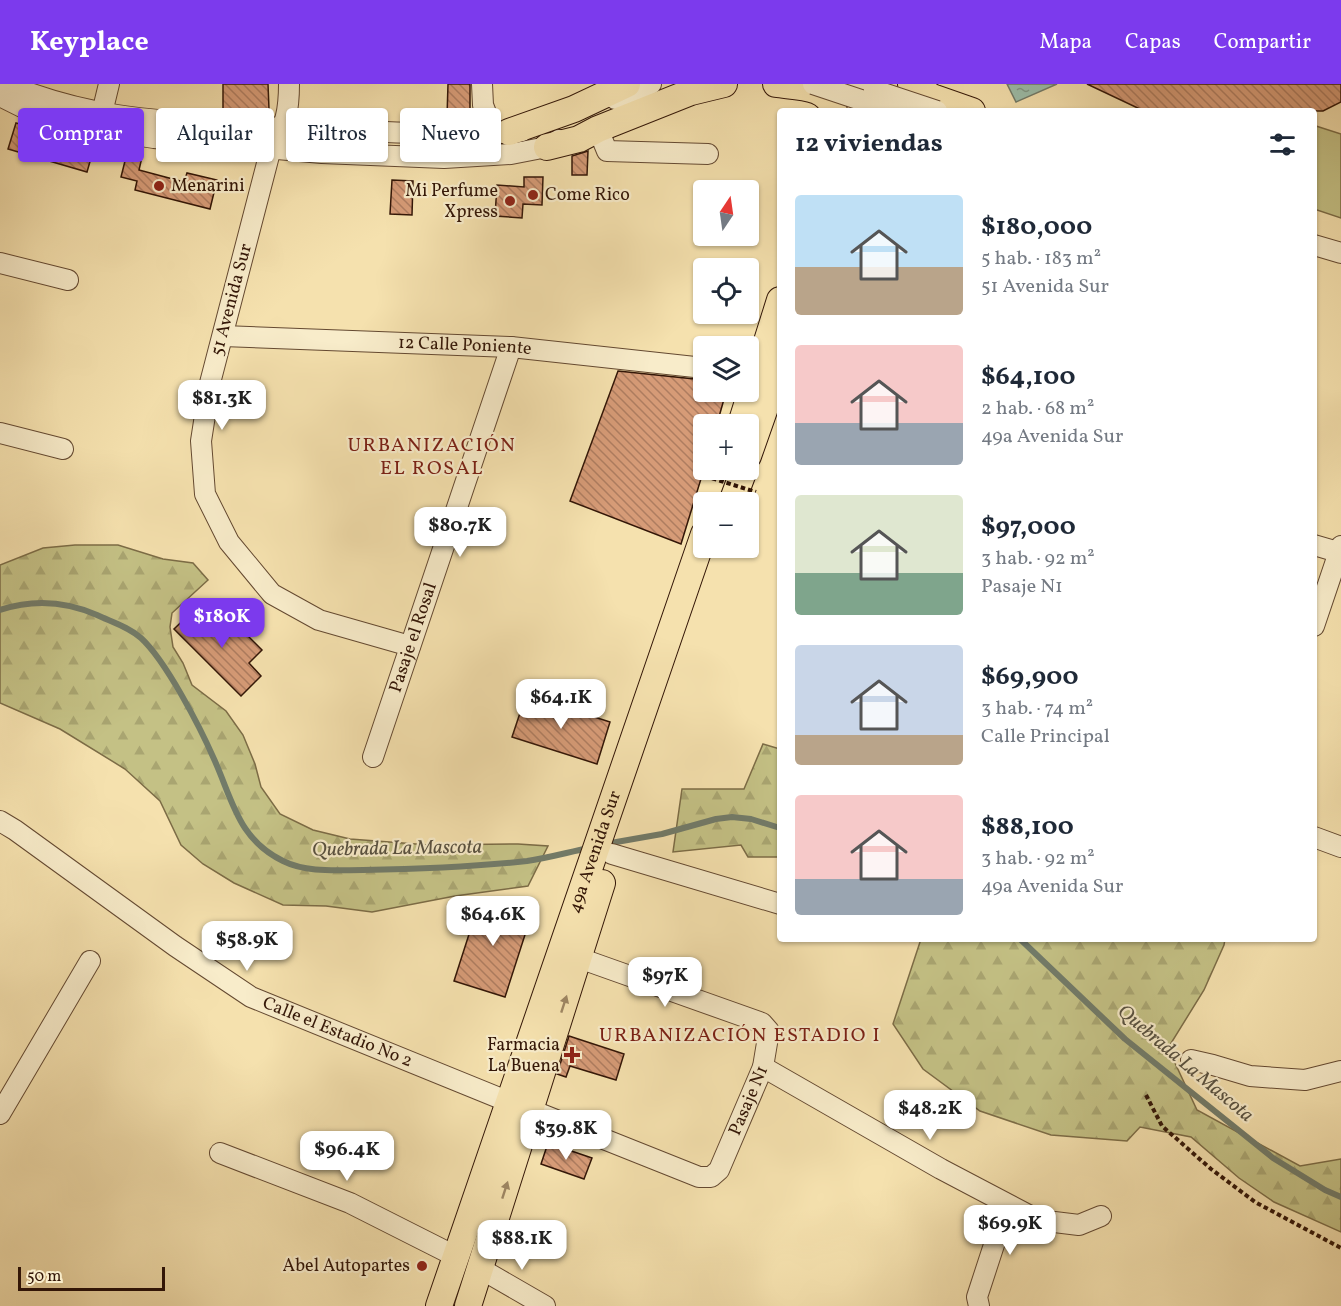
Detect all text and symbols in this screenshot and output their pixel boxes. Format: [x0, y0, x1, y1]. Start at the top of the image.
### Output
text: Keyplace [30, 23, 149, 62]
text: Mapa [1040, 28, 1092, 57]
text: Capas [1125, 28, 1181, 57]
text: Compartir [1214, 28, 1311, 57]
chip: Comprar [18, 108, 144, 162]
chip: Alquilar [156, 108, 274, 162]
chip: Filtros [286, 108, 388, 162]
chip: Nuevo [400, 108, 501, 162]
text: 12 viviendas [795, 126, 943, 162]
icon: filters [1266, 128, 1299, 161]
place label: Menarini [171, 174, 245, 199]
marker: Menarini [152, 179, 166, 193]
place label: Mi Perfume Xpress [405, 179, 498, 225]
north arrow [693, 180, 759, 246]
map controls [693, 180, 759, 558]
place label: Come Rico [545, 183, 630, 208]
marker: Come Rico [526, 188, 540, 202]
marker: Mi Perfume Xpress [503, 194, 517, 208]
text: $180,000 [981, 209, 1092, 245]
icon: home [843, 219, 915, 291]
street label: 51 Avenida Sur [205, 241, 259, 359]
text: 5 hab. · 183 m² [981, 245, 1101, 273]
button: locate [693, 258, 759, 324]
text: 51 Avenida Sur [981, 273, 1109, 301]
street label: 12 Calle Poniente [398, 330, 533, 362]
button: layers [693, 336, 759, 402]
text: $64,100 [981, 359, 1075, 395]
icon: home [843, 369, 915, 441]
pin: $81.3K [173, 380, 271, 431]
text: $81.3K [192, 385, 252, 413]
text: 2 hab. · 68 m² [981, 395, 1094, 423]
button: + [693, 414, 759, 480]
text: 49a Avenida Sur [981, 423, 1123, 451]
district label: URBANIZACIÓN EL ROSAL [348, 432, 516, 483]
button: − [693, 492, 759, 558]
pin: $80.7K [411, 507, 509, 558]
text: $97,000 [981, 509, 1076, 545]
text: $80.7K [428, 512, 492, 540]
icon: home [843, 519, 915, 591]
text: 3 hab. · 92 m² [981, 545, 1095, 573]
text: Pasaje N1 [981, 573, 1063, 601]
street label: Pasaje el Rosal [383, 579, 443, 696]
pin: $180K [180, 598, 264, 649]
text: $180K [194, 603, 250, 631]
text: $69,900 [981, 659, 1079, 695]
icon: home [843, 669, 915, 741]
pin: $64.1K [512, 679, 610, 730]
text: $64.1K [530, 684, 592, 712]
text: 3 hab. · 74 m² [981, 695, 1093, 723]
text: Calle Principal [981, 723, 1110, 751]
street label: 49a Avenida Sur [562, 787, 628, 917]
text: $88,100 [981, 809, 1074, 845]
icon: home [843, 819, 915, 891]
water label: Quebrada La Mascota [312, 834, 482, 864]
text: 3 hab. · 92 m² [981, 845, 1095, 873]
text: 49a Avenida Sur [981, 873, 1123, 901]
pin: $64.6K [444, 896, 542, 947]
text: $64.6K [460, 901, 526, 929]
pin: $58.9K [198, 921, 296, 972]
text: $58.9K [216, 926, 278, 954]
pin: $97K [629, 957, 701, 1008]
text: $97K [642, 962, 688, 990]
street label: Calle el Estadio No 2 [259, 990, 416, 1074]
one-way arrow [560, 995, 569, 1013]
water label: Quebrada La Mascota [1111, 999, 1259, 1129]
district label: URBANIZACIÓN ESTADIO I [599, 1022, 881, 1050]
place label: Farmacia La Buena [487, 1033, 560, 1079]
marker: Farmacia La Buena [565, 1048, 579, 1062]
street label: Pasaje N1 [723, 1062, 775, 1139]
pin: $48.2K [881, 1090, 979, 1141]
text: $48.2K [898, 1095, 962, 1123]
pin: $39.8K [517, 1110, 615, 1161]
text: $39.8K [534, 1115, 598, 1143]
pin: $96.4K [298, 1131, 396, 1182]
text: $96.4K [314, 1136, 380, 1164]
one-way arrow [501, 1181, 511, 1199]
pin: $69.9K [961, 1205, 1059, 1256]
text: $69.9K [978, 1210, 1042, 1238]
pin: $88.1K [473, 1220, 571, 1271]
text: $88.1K [492, 1225, 552, 1253]
place label: Abel Autopartes [283, 1254, 410, 1279]
marker: Abel Autopartes [415, 1259, 429, 1273]
scale bar [18, 1264, 165, 1292]
text: 50 m [27, 1266, 61, 1288]

